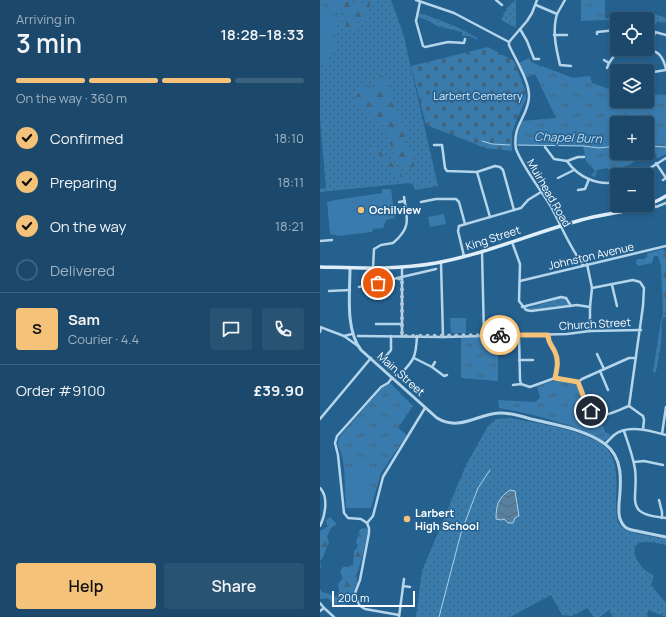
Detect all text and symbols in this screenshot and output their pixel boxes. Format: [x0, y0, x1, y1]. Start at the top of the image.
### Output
text: Arriving in [16, 10, 75, 28]
map controls [610, 12, 654, 212]
button: locate [610, 12, 654, 56]
text: 18:28–18:33 [221, 24, 304, 45]
text: 3 min [16, 25, 82, 61]
button: layers [610, 64, 654, 108]
park label: Larbert Cemetery [433, 88, 523, 103]
text: On the way · 360 m [16, 89, 127, 107]
button: + [610, 116, 654, 160]
icon: check [16, 127, 38, 149]
text: Confirmed [50, 128, 123, 149]
water label: Chapel Burn [534, 128, 603, 147]
text: 18:10 [274, 129, 304, 147]
street label: Muirhead Road [524, 156, 575, 229]
button: − [610, 168, 654, 212]
icon: check [16, 171, 38, 193]
text: Preparing [50, 172, 117, 193]
text: 18:11 [277, 173, 304, 191]
place label: Ochilview [369, 202, 421, 217]
marker: Ochilview [356, 205, 366, 215]
icon: check [16, 215, 38, 237]
text: On the way [50, 216, 126, 237]
text: 18:21 [275, 217, 304, 235]
street label: King Street [464, 222, 522, 253]
street label: Johnston Avenue [547, 238, 636, 273]
text: Delivered [50, 260, 115, 281]
pin [361, 266, 395, 300]
icon: bag [367, 272, 389, 294]
button: chat [210, 308, 252, 350]
button: phone [262, 308, 304, 350]
text: Sam [68, 309, 100, 330]
street label: Church Street [559, 314, 631, 333]
courier [480, 315, 520, 355]
text: S [32, 318, 42, 339]
icon: bike [489, 324, 511, 346]
text: Courier · 4.4 [68, 330, 139, 348]
street label: Main Street [374, 348, 428, 399]
text: Order #9100 [16, 380, 105, 401]
text: £39.90 [254, 380, 304, 401]
pin [574, 394, 608, 428]
icon: home [580, 400, 602, 422]
place label: Larbert High School [415, 505, 479, 533]
marker: Larbert High School [402, 514, 412, 524]
button: Help [16, 563, 156, 609]
button: Share [164, 563, 304, 609]
scale bar [332, 589, 415, 608]
text: 200 m [338, 590, 369, 605]

